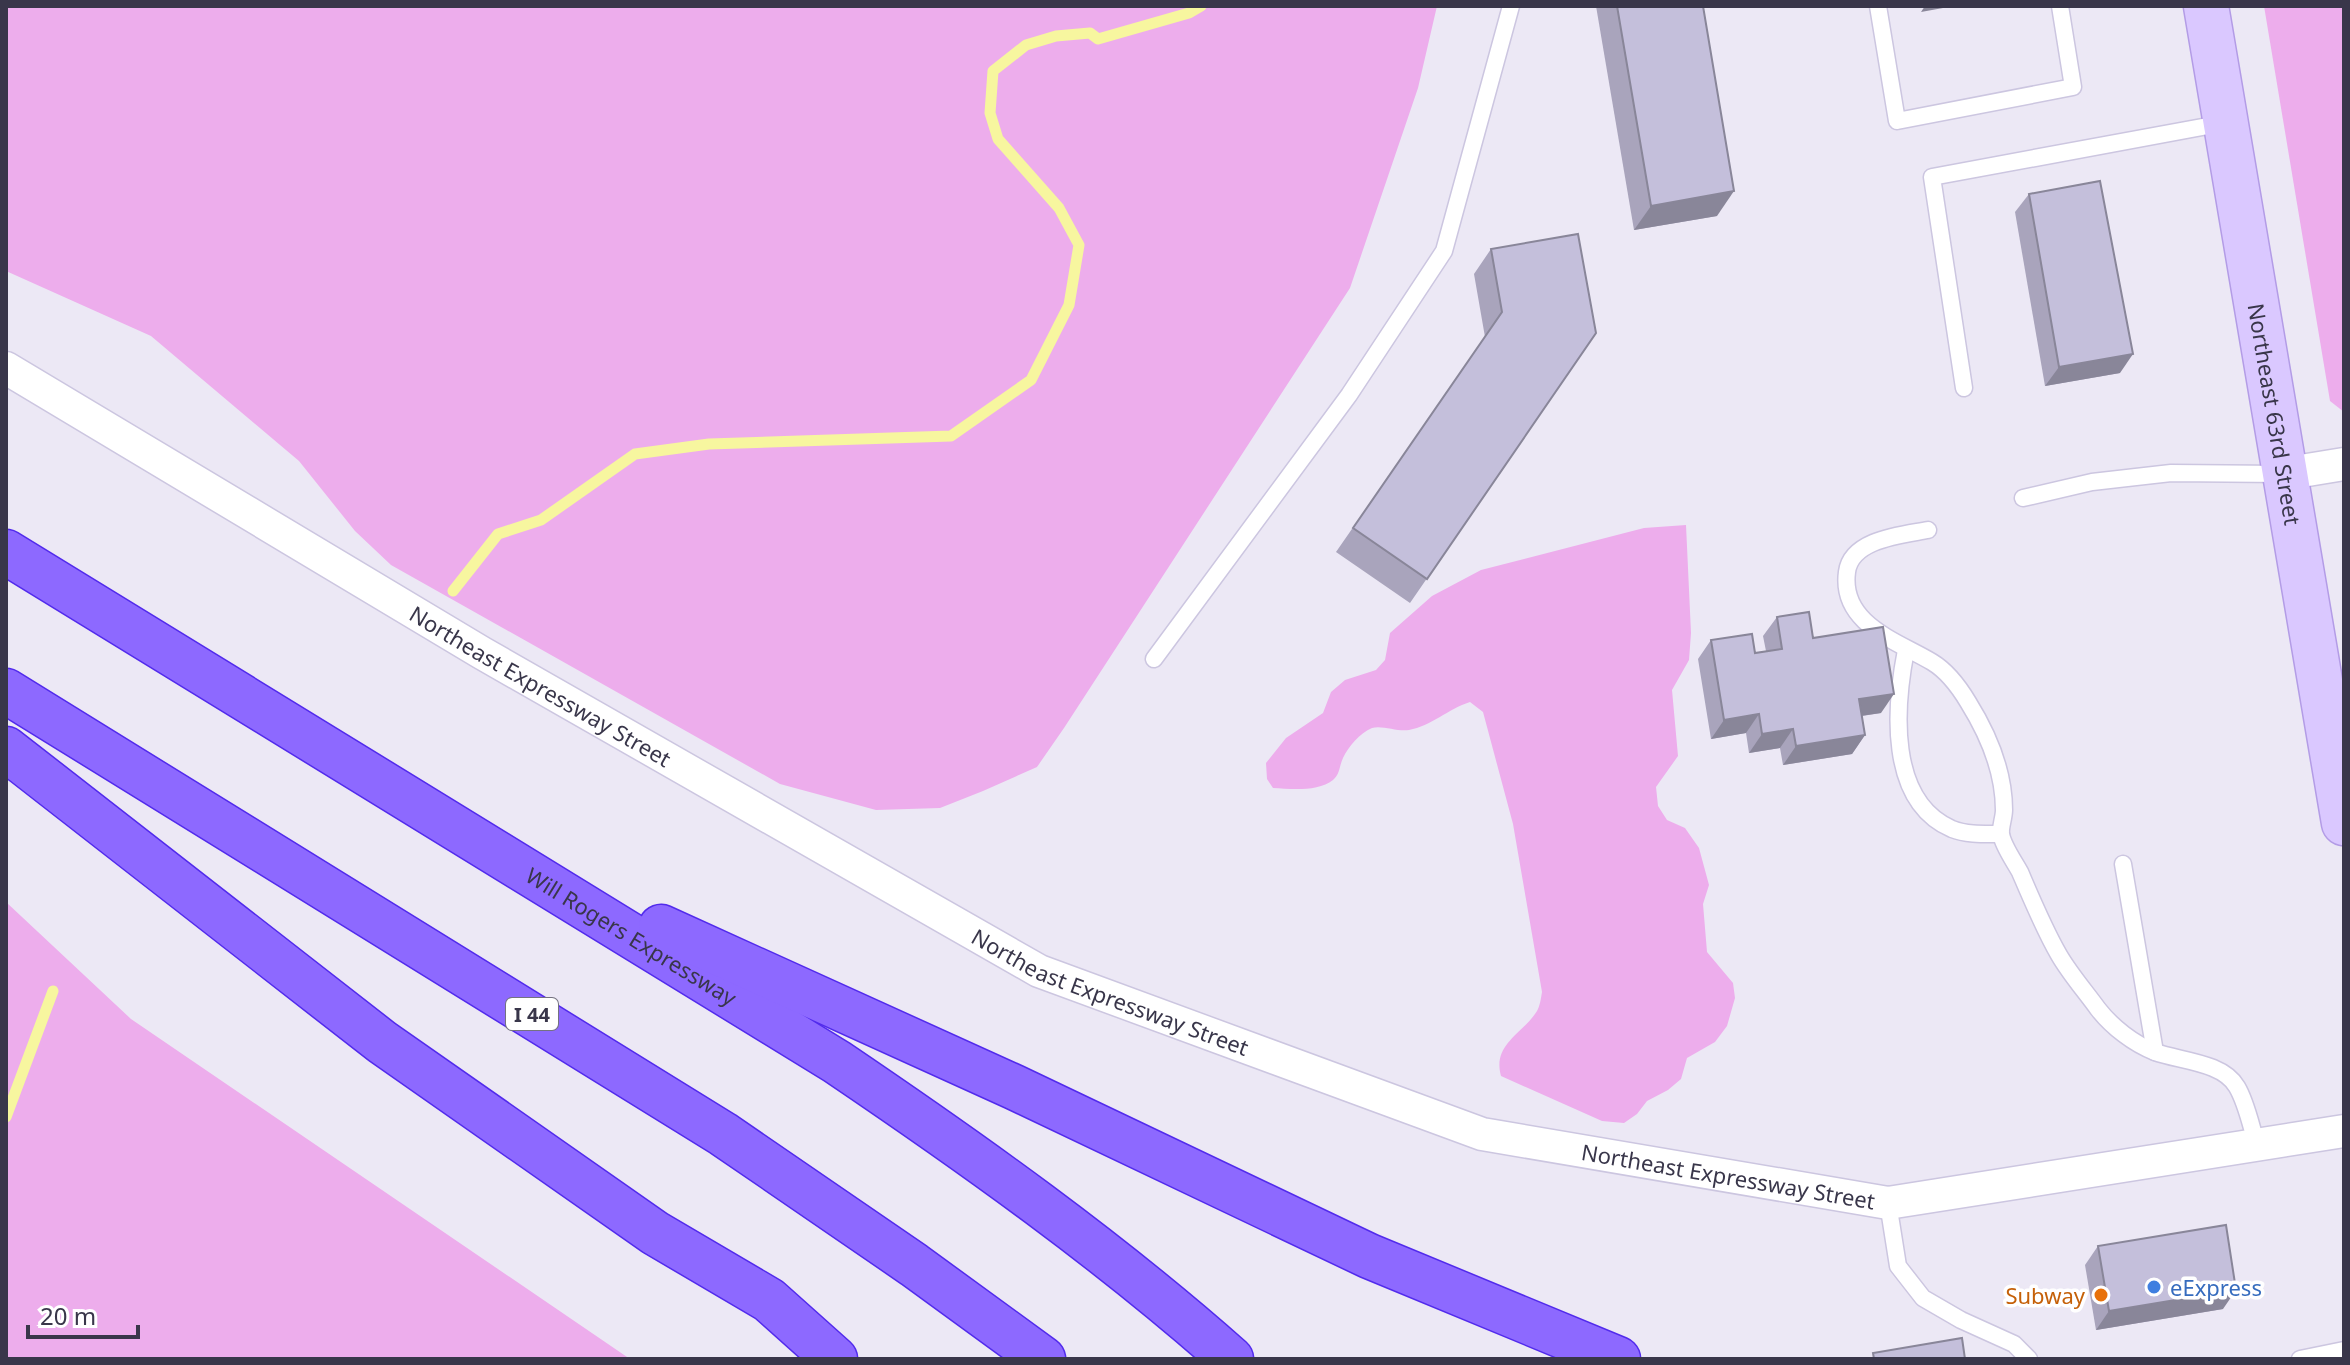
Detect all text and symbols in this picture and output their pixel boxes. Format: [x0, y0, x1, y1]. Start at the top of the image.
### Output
street label: Northeast 63rd Street [2241, 301, 2308, 527]
street label: Northeast Expressway Street [404, 598, 677, 773]
street label: Will Rogers Expressway [521, 860, 743, 1012]
street label: Northeast Expressway Street [967, 921, 1253, 1062]
road number: I 44 [506, 998, 558, 1030]
street label: Northeast Expressway Street [1579, 1136, 1877, 1216]
place label: eExpress [2170, 1272, 2262, 1302]
marker: eExpress [2145, 1278, 2163, 1296]
place label: Subway [2005, 1280, 2086, 1310]
marker: Subway [2092, 1286, 2110, 1304]
scale bar [28, 1289, 138, 1339]
text: 20 m [40, 1299, 96, 1332]

